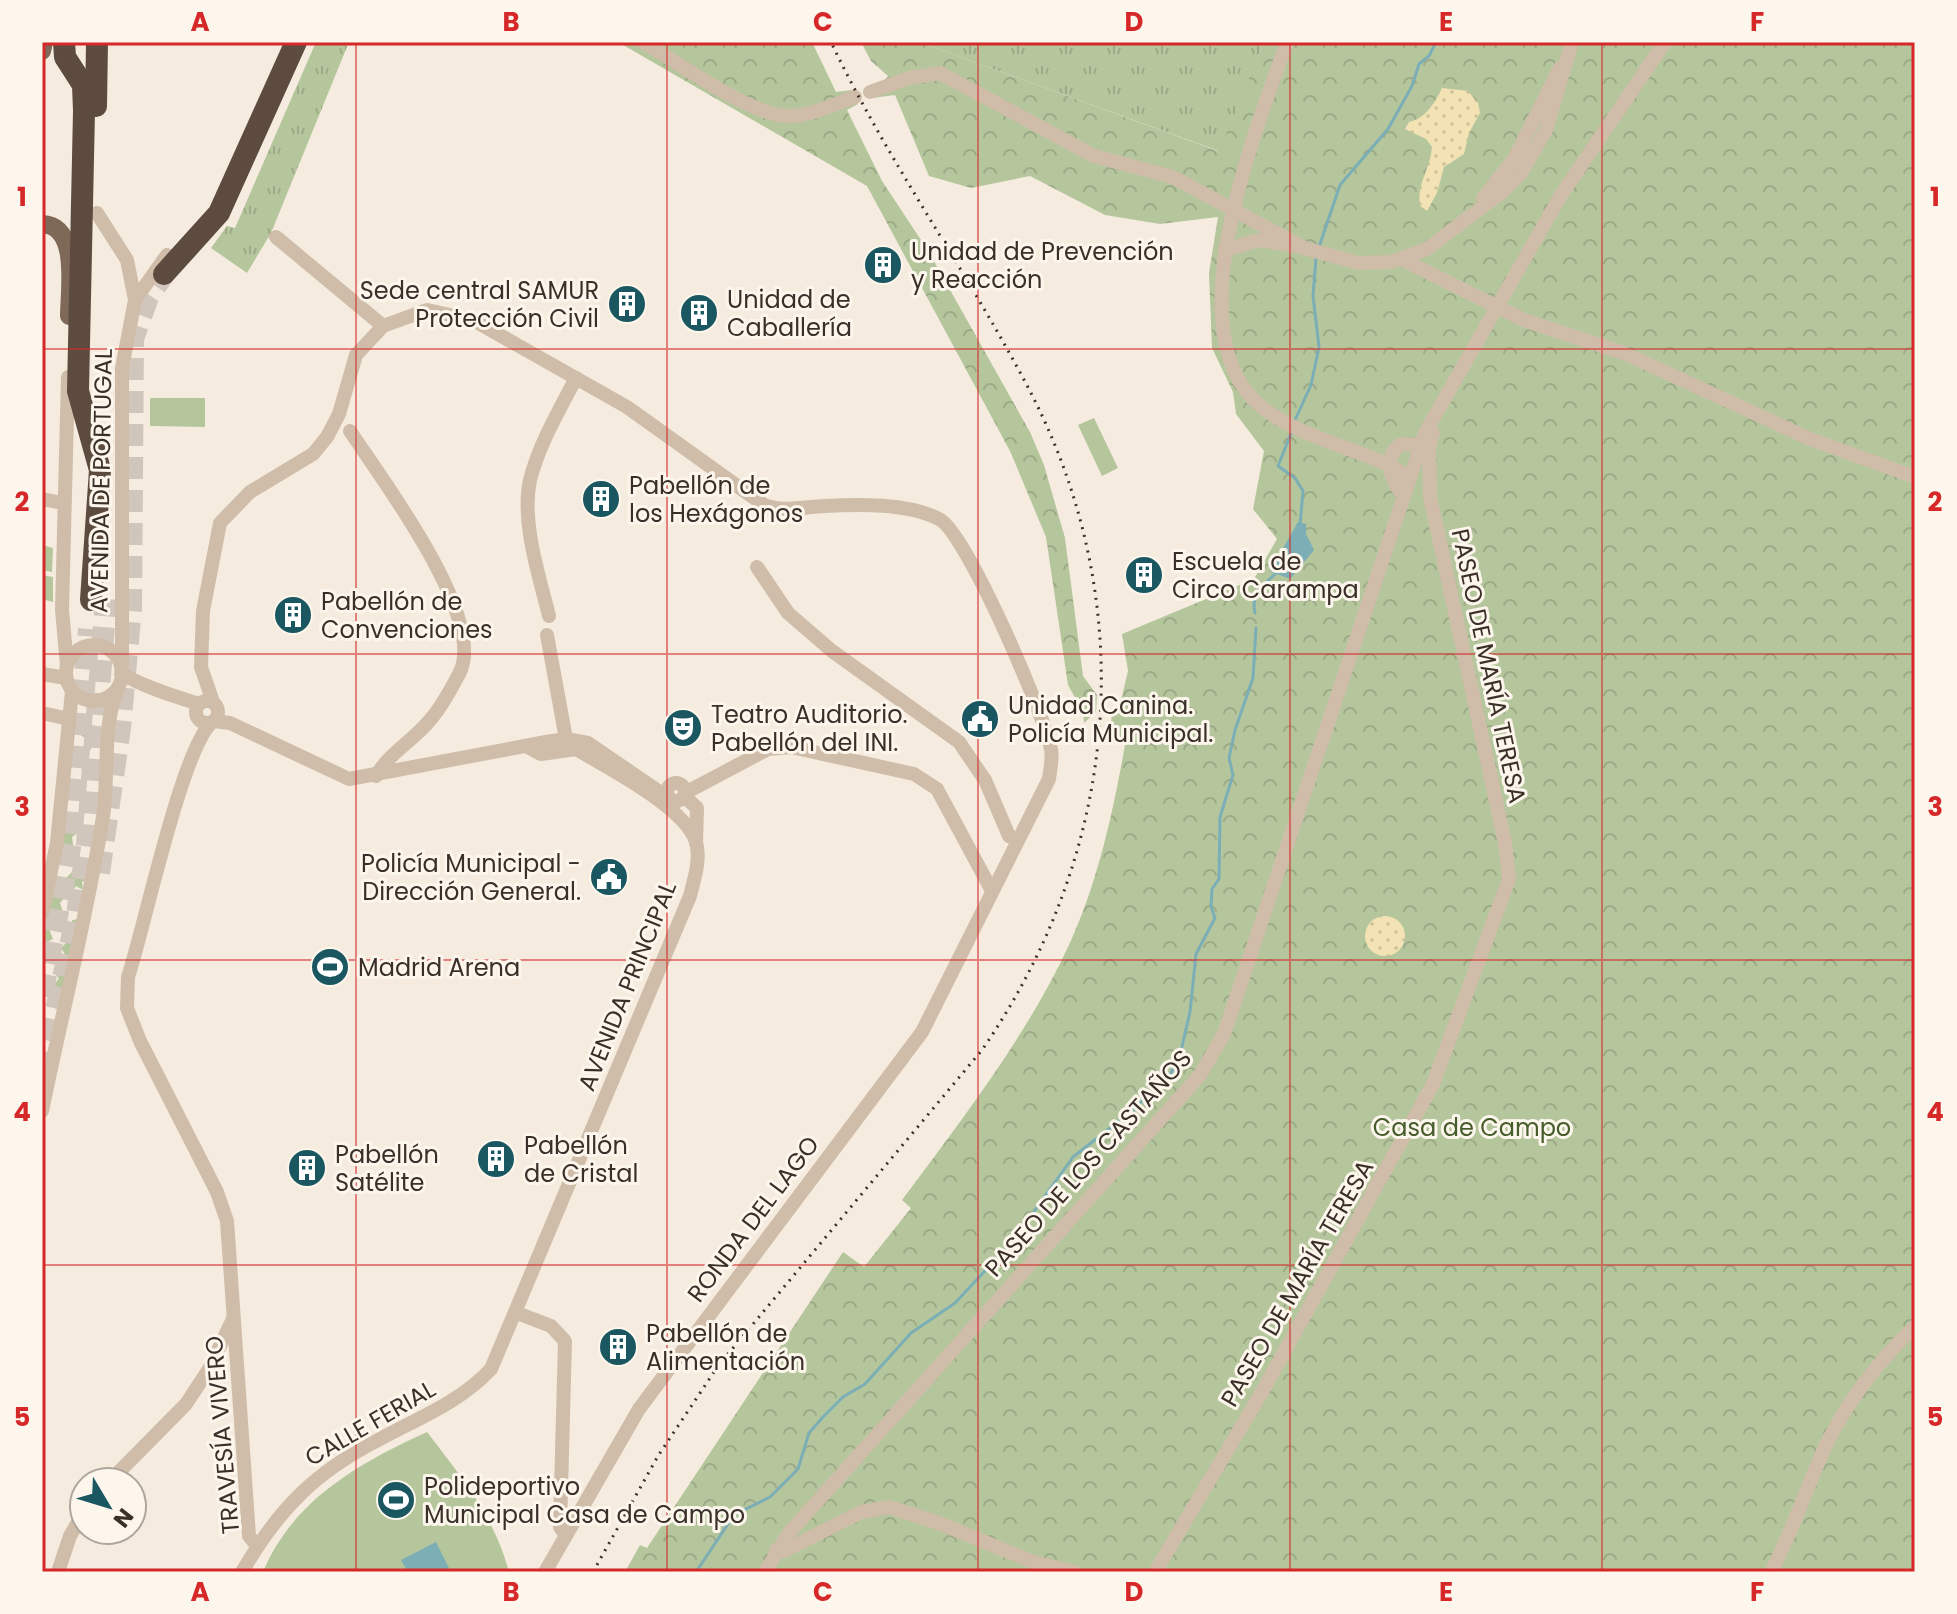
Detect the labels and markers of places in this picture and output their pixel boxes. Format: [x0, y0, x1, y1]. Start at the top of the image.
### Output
place label: Unidad de Prevención y Reacción [911, 235, 1174, 296]
building icon: Unidad de Prevención y Reacción [862, 244, 904, 286]
place label: Sede central SAMUR Protección Civil [360, 274, 599, 335]
building icon: Sede central SAMUR Protección Civil [606, 283, 648, 325]
place label: Unidad de Caballería [727, 283, 852, 344]
building icon: Unidad de Caballería [678, 292, 720, 334]
place label: Pabellón de los Hexágonos [629, 469, 803, 530]
building icon: Pabellón de los Hexágonos [580, 478, 622, 520]
place label: Escuela de Circo Carampa [1172, 545, 1359, 606]
building icon: Escuela de Circo Carampa [1123, 554, 1165, 596]
place label: Pabellón de Convenciones [321, 585, 493, 646]
building icon: Pabellón de Convenciones [272, 594, 314, 636]
place label: Unidad Canina. Policía Municipal. [1008, 689, 1213, 750]
place label: Teatro Auditorio. Pabellón del INI. [711, 698, 908, 759]
public building icon: Unidad Canina. Policía Municipal. [959, 698, 1001, 740]
theatre icon: Teatro Auditorio. Pabellón del INI. [662, 707, 704, 749]
place label: Policía Municipal - Dirección General. [361, 847, 581, 908]
public building icon: Policía Municipal - Dirección General. [588, 856, 630, 898]
sports icon: Madrid Arena [309, 946, 351, 988]
place label: Madrid Arena [358, 951, 520, 984]
place label: Pabellón de Cristal [524, 1129, 638, 1190]
place label: Pabellón Satélite [335, 1138, 439, 1199]
building icon: Pabellón de Cristal [475, 1138, 517, 1180]
building icon: Pabellón Satélite [286, 1147, 328, 1189]
place label: Pabellón de Alimentación [646, 1317, 805, 1378]
building icon: Pabellón de Alimentación [597, 1326, 639, 1368]
place label: Polideportivo Municipal Casa de Campo [424, 1470, 745, 1531]
sports icon: Polideportivo Municipal Casa de Campo [375, 1479, 417, 1521]

